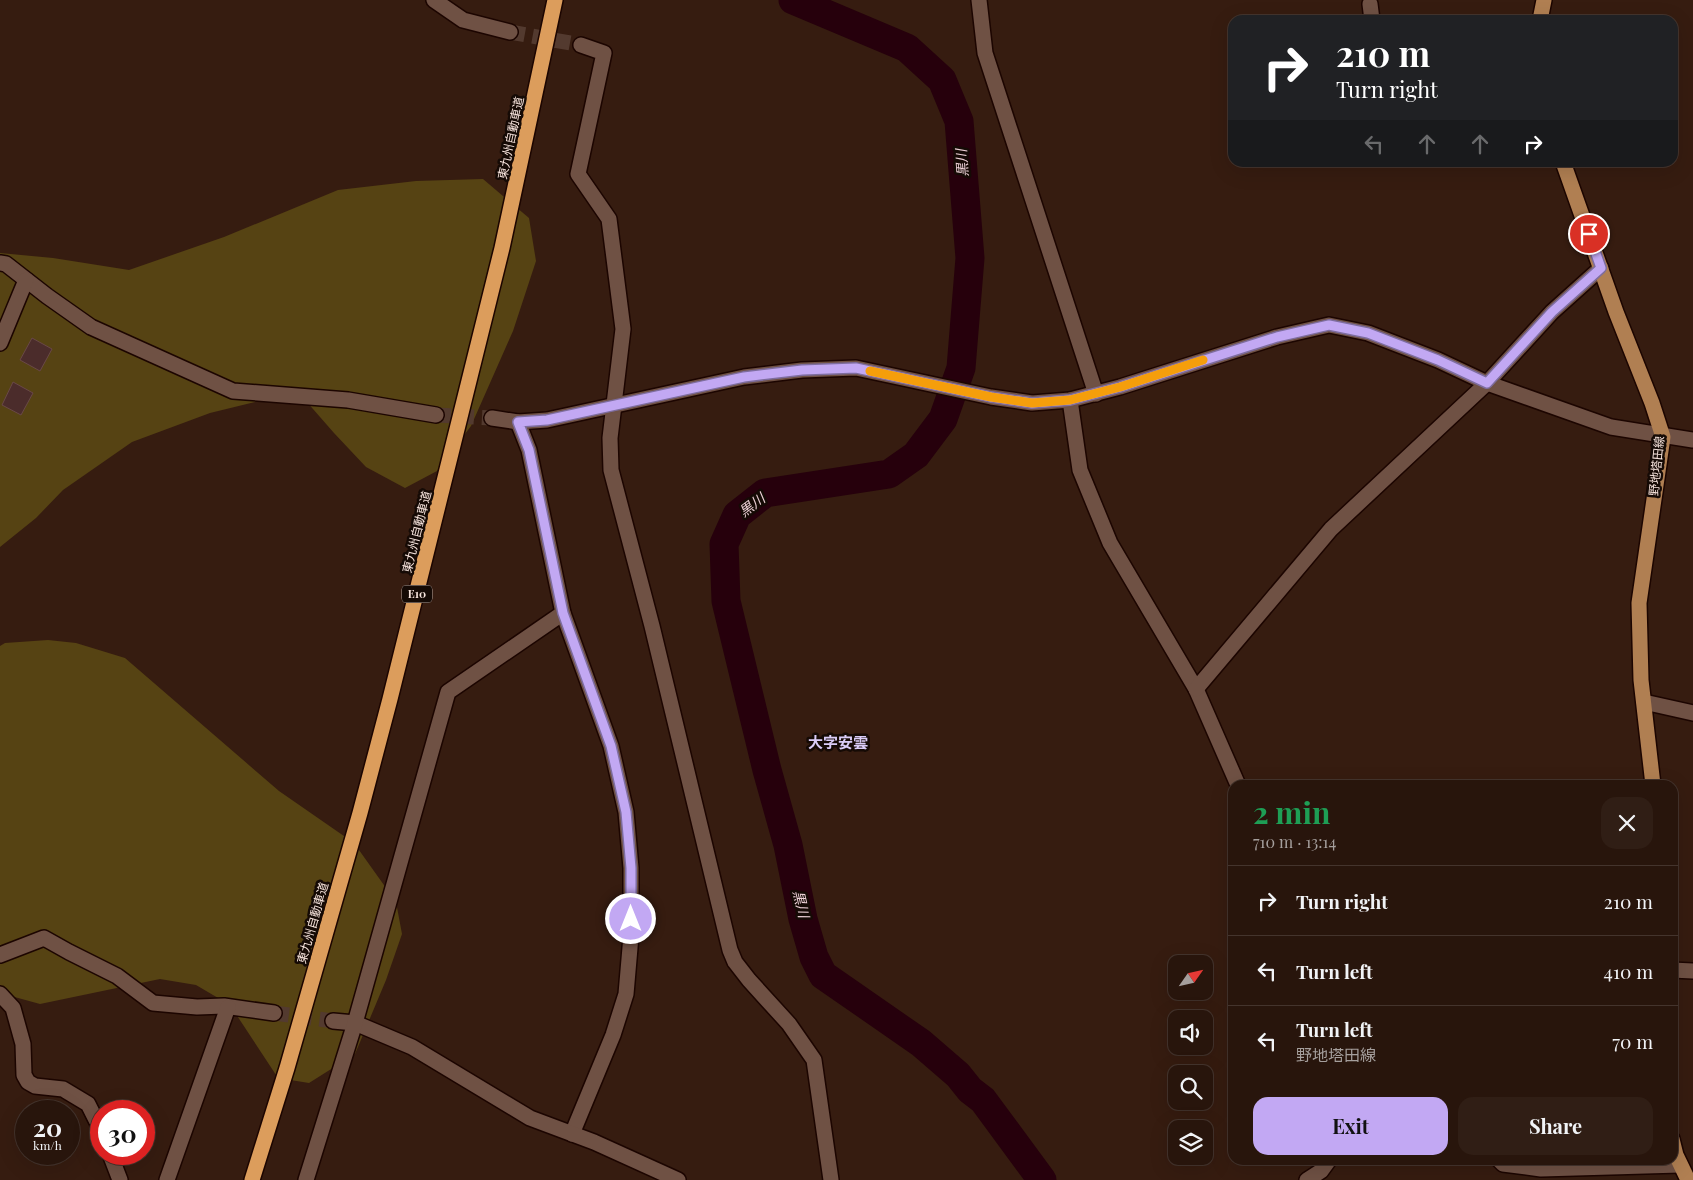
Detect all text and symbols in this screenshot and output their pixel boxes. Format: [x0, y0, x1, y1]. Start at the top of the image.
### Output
text: 210 m [1336, 29, 1430, 76]
icon: right [1253, 35, 1318, 100]
text: Turn right [1336, 74, 1438, 104]
street label: 東九州自動車道 [493, 95, 527, 181]
icon: left [1360, 130, 1388, 158]
icon: ahead [1413, 130, 1441, 158]
icon: ahead [1466, 130, 1494, 158]
icon: right [1519, 130, 1547, 158]
water label: 黒川 [951, 146, 972, 178]
pin [1568, 213, 1610, 255]
icon: arrive [1575, 220, 1603, 248]
street label: 野地塔田線 [1645, 435, 1667, 497]
water label: 黒川 [735, 487, 770, 521]
street label: 東九州自動車道 [398, 489, 434, 574]
road number: E10 [402, 586, 432, 602]
district label: 大字安雲 [808, 732, 868, 752]
text: 2 min [1253, 792, 1330, 832]
button: close [1601, 797, 1653, 849]
text: 710 m · 13:14 [1253, 831, 1336, 852]
street label: 東九州自動車道 [293, 880, 331, 965]
icon: right [1253, 887, 1281, 915]
water label: 黒川 [789, 888, 814, 922]
text: Turn right [1296, 888, 1388, 914]
text: 210 m [1604, 888, 1653, 914]
position arrow [604, 892, 656, 944]
north arrow [1168, 955, 1212, 1000]
map controls [1168, 955, 1213, 1165]
icon: left [1253, 957, 1281, 985]
text: Turn left [1296, 958, 1373, 984]
text: 410 m [1604, 958, 1653, 984]
button: sound [1168, 1010, 1213, 1055]
text: Turn left [1296, 1016, 1373, 1042]
icon: left [1253, 1027, 1281, 1055]
text: 70 m [1612, 1028, 1653, 1054]
text: 野地塔田線 [1296, 1044, 1376, 1065]
button: search [1168, 1065, 1213, 1110]
button: Exit [1253, 1097, 1448, 1155]
button: Share [1458, 1097, 1653, 1155]
speed limit sign: 30 [90, 1100, 155, 1165]
text: 20 [33, 1110, 62, 1143]
button: layers [1168, 1120, 1213, 1165]
text: km/h [33, 1137, 62, 1153]

